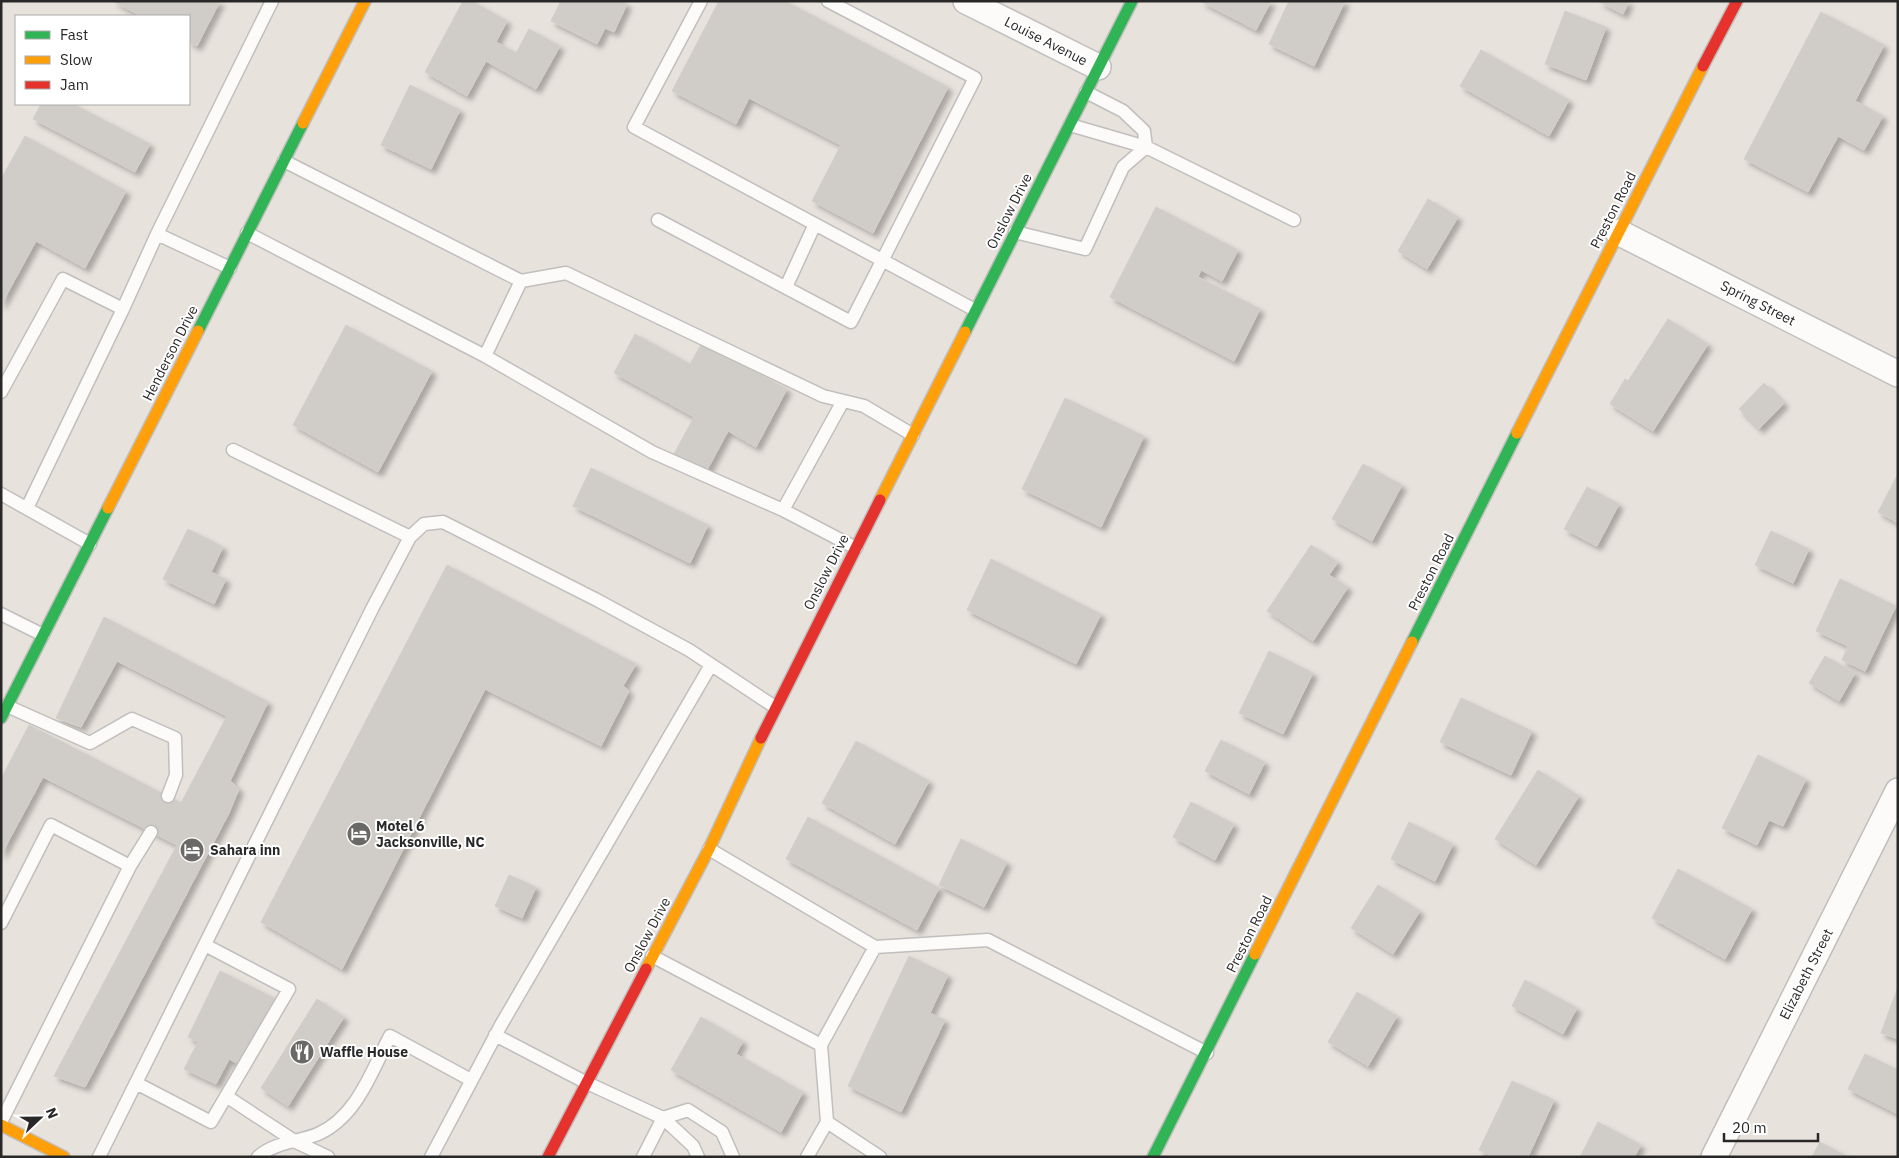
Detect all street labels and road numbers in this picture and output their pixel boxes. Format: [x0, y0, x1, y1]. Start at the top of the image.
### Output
street label: Louise Avenue [1001, 12, 1091, 70]
street label: Preston Road [1586, 169, 1640, 251]
street label: Onslow Drive [982, 170, 1036, 252]
street label: Spring Street [1717, 276, 1799, 330]
street label: Henderson Drive [138, 302, 202, 404]
street label: Onslow Drive [799, 531, 853, 613]
street label: Preston Road [1404, 531, 1458, 613]
street label: Preston Road [1222, 893, 1276, 975]
street label: Onslow Drive [620, 894, 675, 976]
street label: Elizabeth Street [1775, 925, 1837, 1023]

